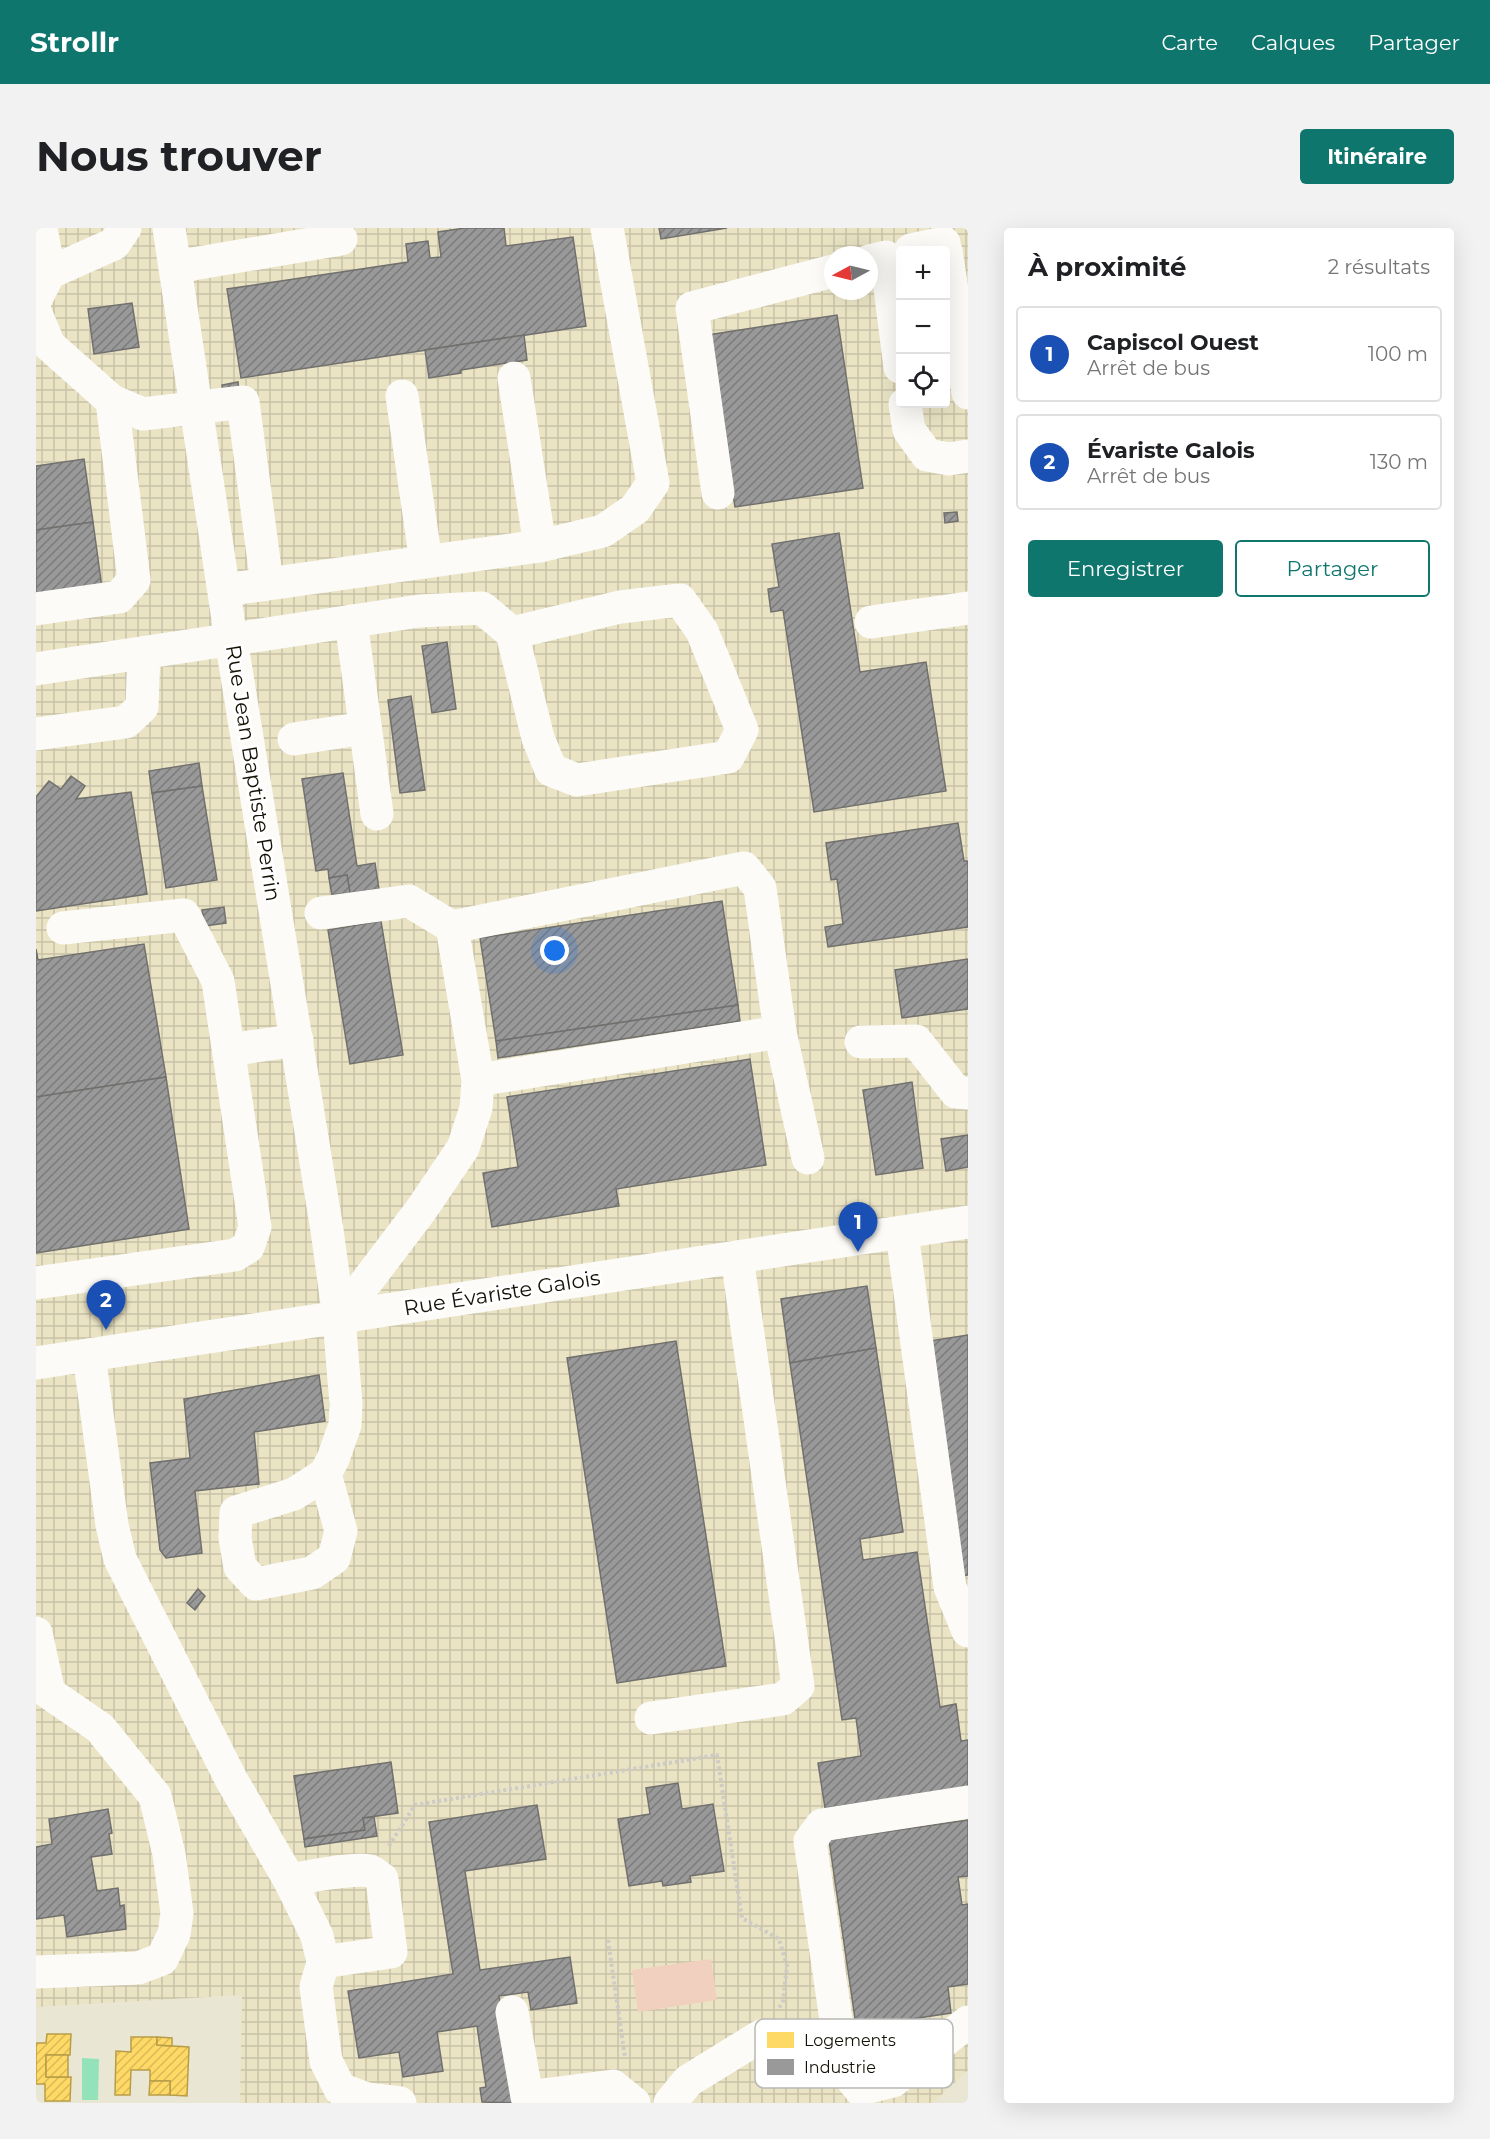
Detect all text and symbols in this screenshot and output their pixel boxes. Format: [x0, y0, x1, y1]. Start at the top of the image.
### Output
text: Strollr [30, 25, 119, 59]
text: Carte [1161, 30, 1218, 55]
text: Calques [1251, 30, 1335, 55]
text: Partager [1368, 30, 1460, 55]
button: Itinéraire [1300, 129, 1454, 184]
text: Nous trouver [36, 130, 322, 182]
north arrow [824, 246, 878, 300]
map controls [896, 246, 950, 408]
button: + [896, 246, 950, 300]
text: À proximité [1028, 251, 1187, 283]
text: 2 résultats [1328, 255, 1430, 279]
button: − [896, 300, 950, 354]
text: Capiscol Ouest [1087, 329, 1259, 356]
text: 1 [1046, 342, 1053, 366]
text: 100 m [1368, 342, 1428, 366]
button: locate [896, 354, 950, 408]
text: Arrêt de bus [1087, 356, 1210, 380]
text: Évariste Galois [1087, 437, 1255, 464]
text: 2 [1044, 450, 1055, 474]
text: 130 m [1370, 450, 1428, 474]
text: Arrêt de bus [1087, 464, 1210, 488]
button: Enregistrer [1028, 540, 1223, 597]
button: Partager [1235, 540, 1430, 597]
street label: Rue Jean Baptiste Perrin [221, 643, 286, 903]
your location [540, 936, 569, 965]
pin: 1 [838, 1202, 878, 1252]
street label: Rue Évariste Galois [402, 1265, 602, 1320]
pin: 2 [86, 1280, 126, 1330]
legend [755, 2019, 953, 2088]
text: Logements [804, 2031, 896, 2050]
text: Industrie [804, 2058, 876, 2077]

